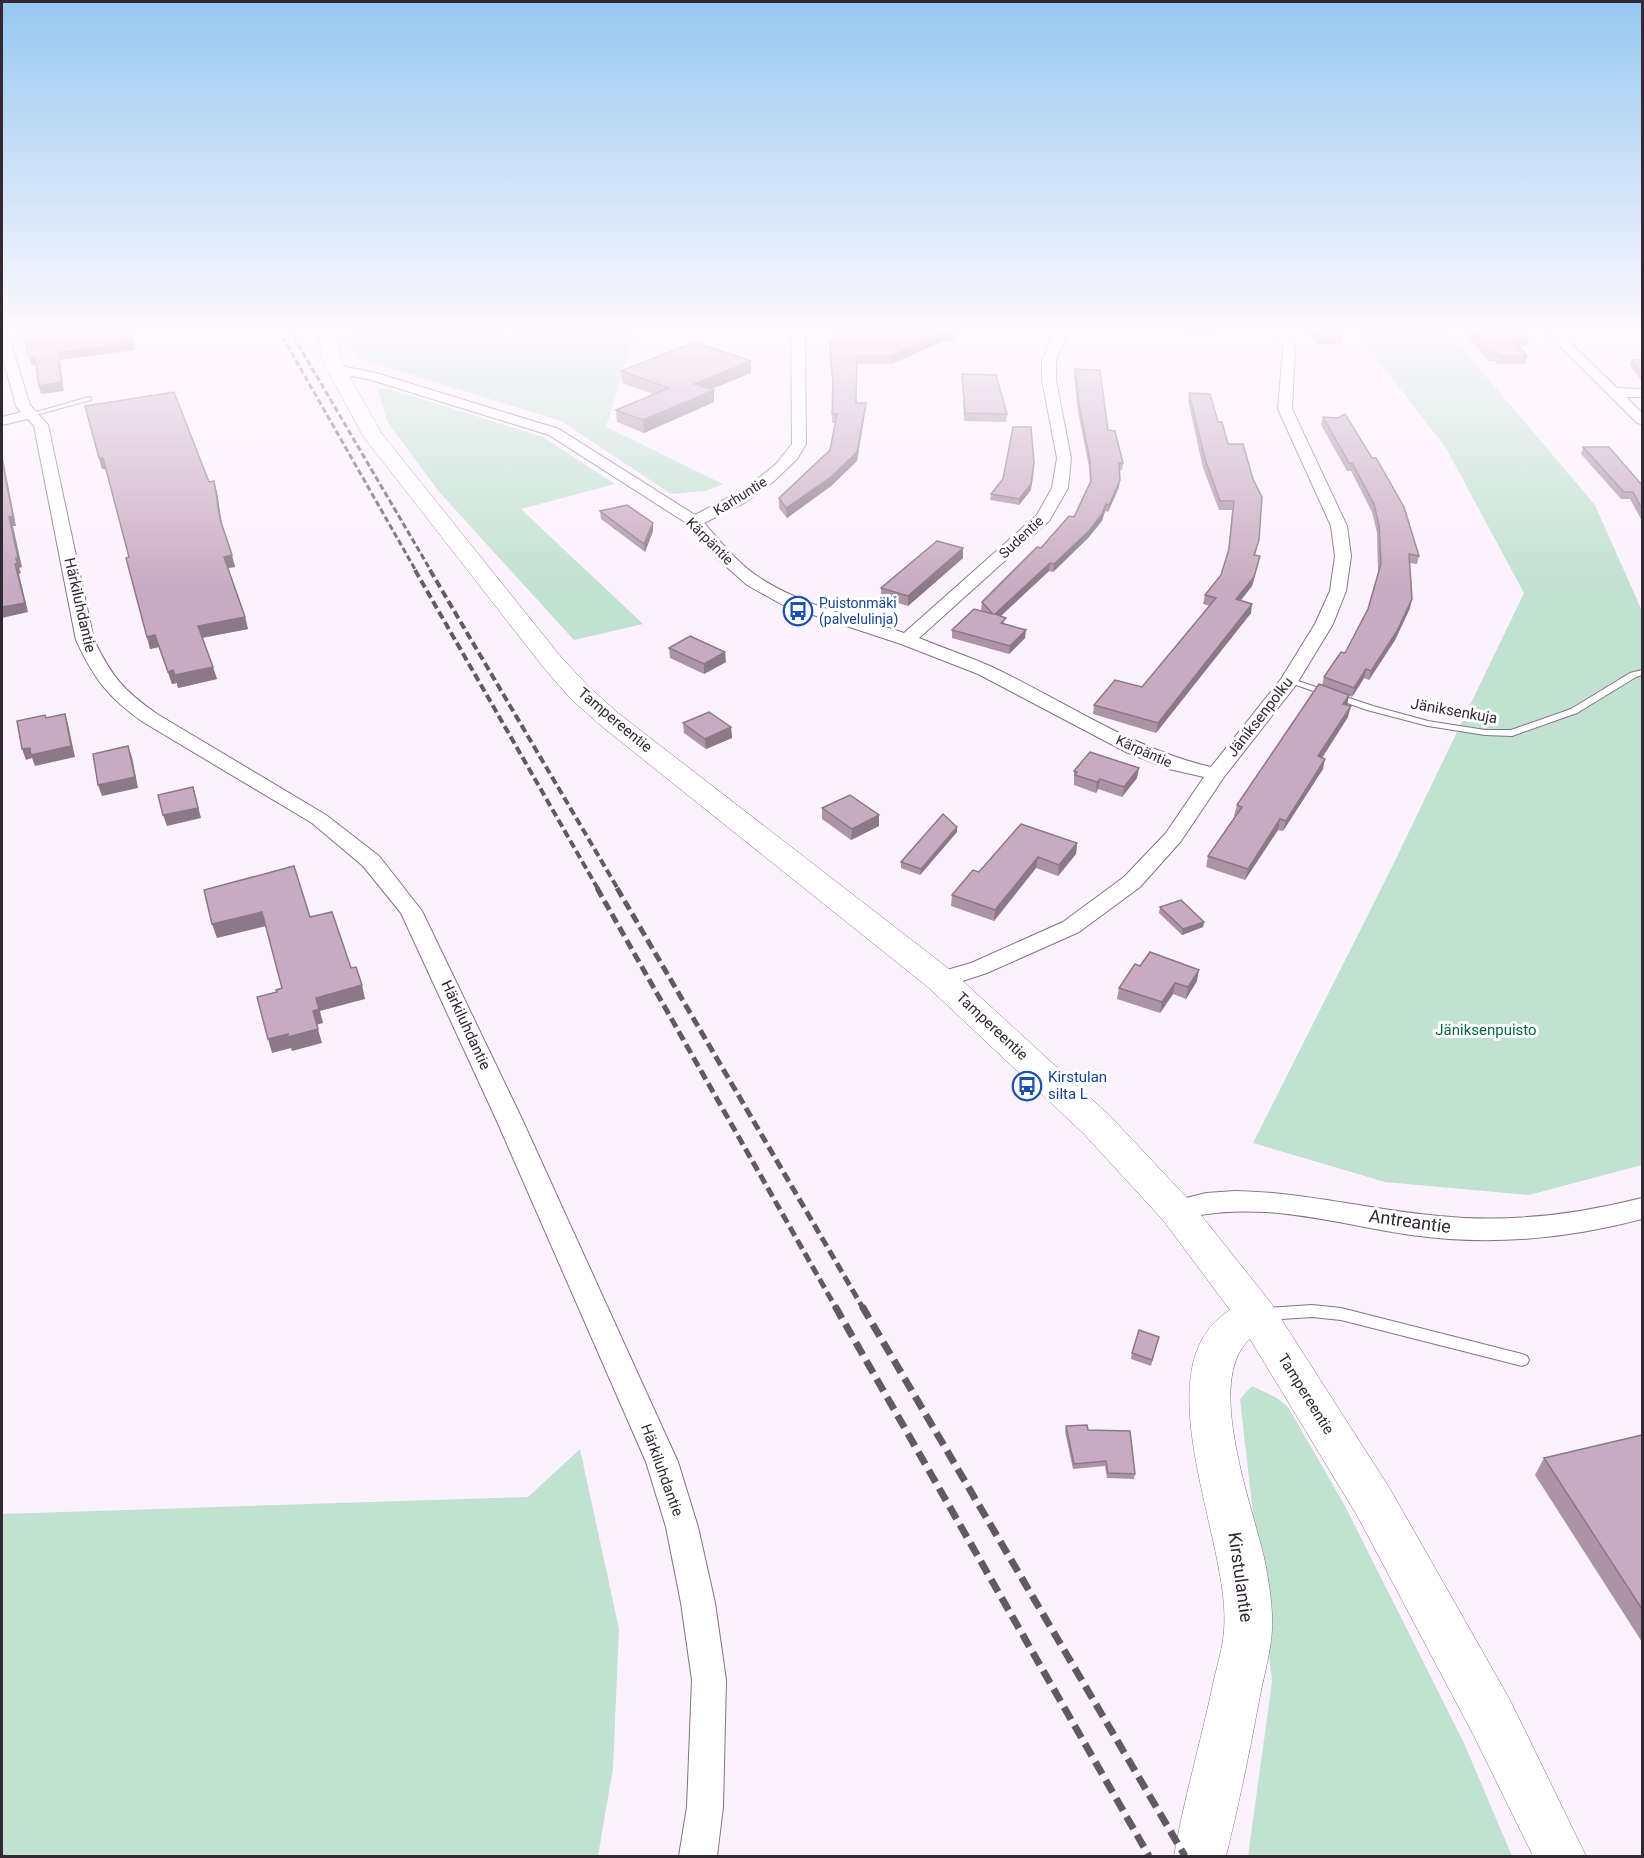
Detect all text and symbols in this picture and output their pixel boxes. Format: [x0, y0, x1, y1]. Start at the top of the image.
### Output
street label: Karhuntie [710, 473, 770, 519]
street label: Sudentie [996, 513, 1046, 561]
street label: Kärpäntie [683, 514, 737, 568]
street label: Härkiluhdantie [60, 556, 100, 654]
bus stop icon: Puistonmäki (palvelulinja) [782, 595, 814, 627]
place label: Puistonmäki (palvelulinja) [819, 595, 898, 628]
street label: Jäniksenpolku [1223, 673, 1297, 761]
street label: Tampereentie [574, 684, 656, 756]
street label: Jäniksenkuja [1409, 695, 1499, 727]
street label: Kärpäntie [1113, 732, 1175, 770]
street label: Härkiluhdantie [437, 977, 495, 1073]
street label: Tampereentie [952, 988, 1032, 1064]
park label: Jäniksenpuisto [1435, 1021, 1537, 1039]
place label: Kirstulan silta L [1048, 1068, 1107, 1103]
bus stop icon: Kirstulan silta L [1011, 1070, 1043, 1102]
street label: Antreantie [1368, 1205, 1452, 1237]
street label: Tampereentie [1274, 1350, 1338, 1438]
street label: Härkiluhdantie [637, 1421, 687, 1519]
street label: Kirstulantie [1224, 1531, 1258, 1623]

